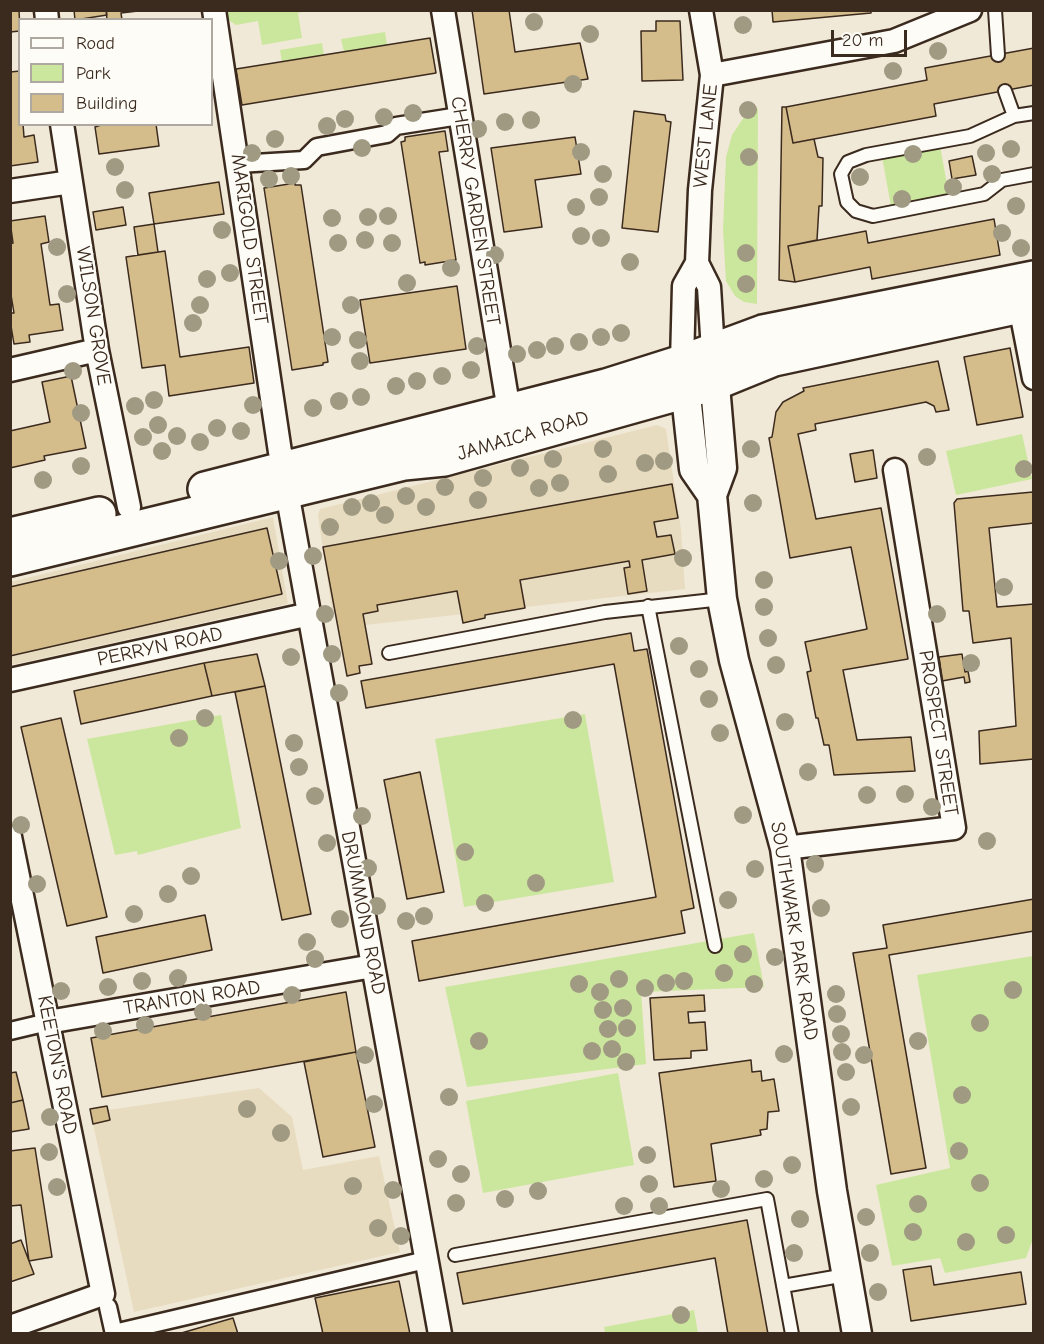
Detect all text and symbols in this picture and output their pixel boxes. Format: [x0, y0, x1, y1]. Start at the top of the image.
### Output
legend [18, 18, 213, 126]
scale bar [834, 18, 910, 56]
text: 20 m [842, 30, 883, 51]
text: Road [76, 33, 115, 54]
text: Park [76, 63, 110, 84]
street label: WEST LANE [689, 83, 723, 189]
text: Building [76, 93, 138, 114]
street label: CHERRY GARDEN STREET [445, 95, 505, 327]
street label: MARIGOLD STREET [225, 152, 273, 326]
street label: WILSON GROVE [70, 245, 116, 387]
street label: JAMAICA ROAD [454, 406, 592, 466]
street label: PERRYN ROAD [95, 622, 225, 672]
street label: PROSPECT STREET [913, 648, 963, 818]
street label: SOUTHWARK PARK ROAD [765, 820, 823, 1042]
street label: DRUMMOND ROAD [335, 829, 391, 997]
street label: TRANTON ROAD [122, 975, 262, 1021]
street label: KEETON'S ROAD [32, 993, 82, 1137]

